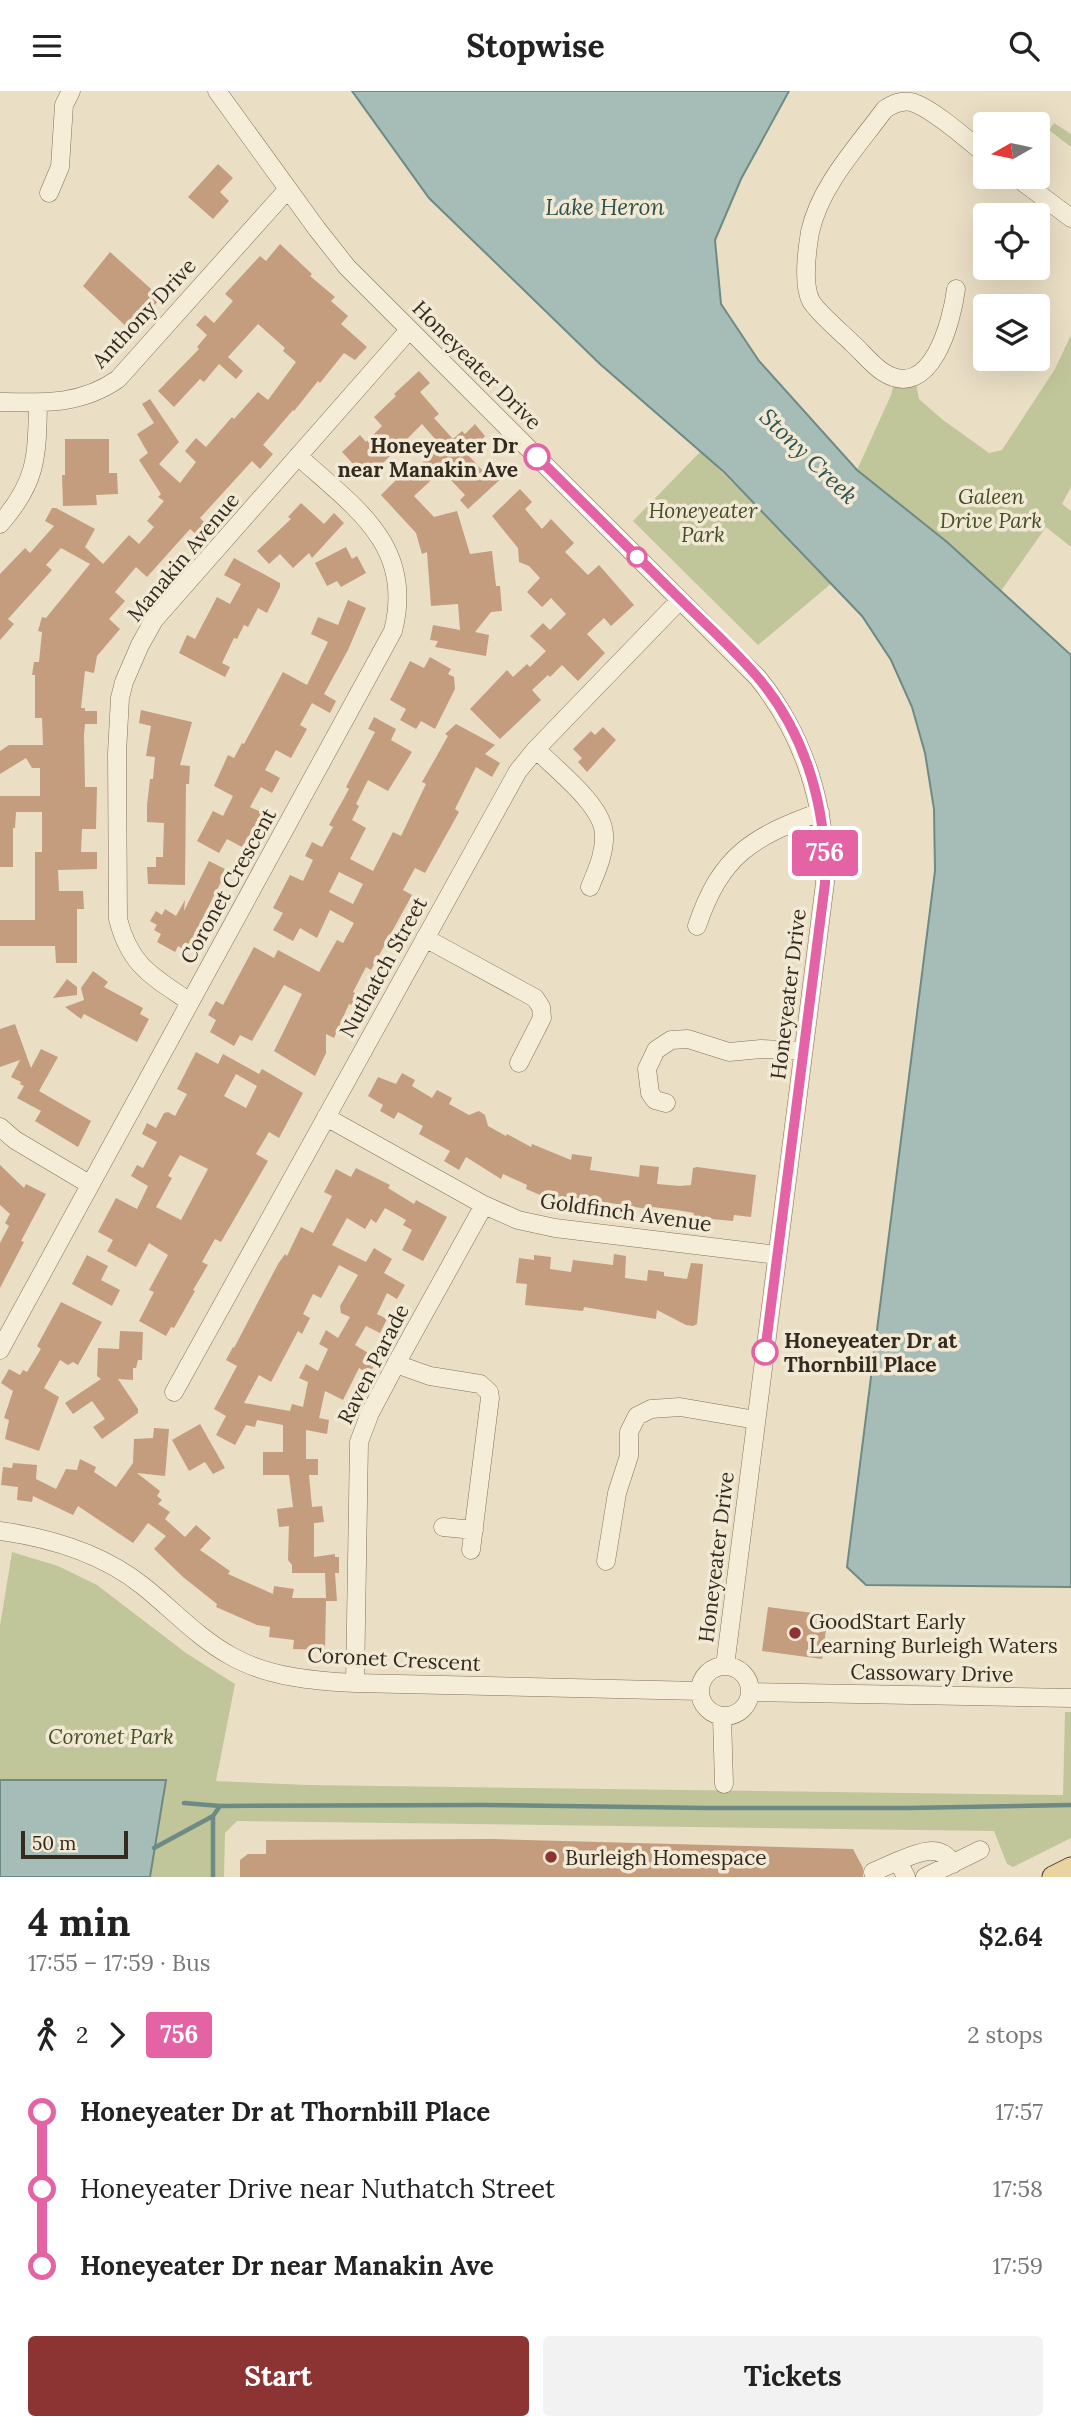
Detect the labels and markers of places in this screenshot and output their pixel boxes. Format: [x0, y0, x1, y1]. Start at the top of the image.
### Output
place label: Honeyeater Dr near Manakin Ave [337, 432, 518, 483]
marker: Honeyeater Dr near Manakin Ave [524, 444, 550, 470]
unlabelled marker [627, 547, 647, 567]
place label: Honeyeater Dr at Thornbill Place [784, 1327, 957, 1378]
marker: Honeyeater Dr at Thornbill Place [752, 1339, 778, 1365]
place label: GoodStart Early Learning Burleigh Waters [809, 1608, 1058, 1659]
marker: GoodStart Early Learning Burleigh Waters [787, 1625, 803, 1641]
place label: Burleigh Homespace [565, 1844, 767, 1871]
marker: Burleigh Homespace [543, 1849, 559, 1865]

